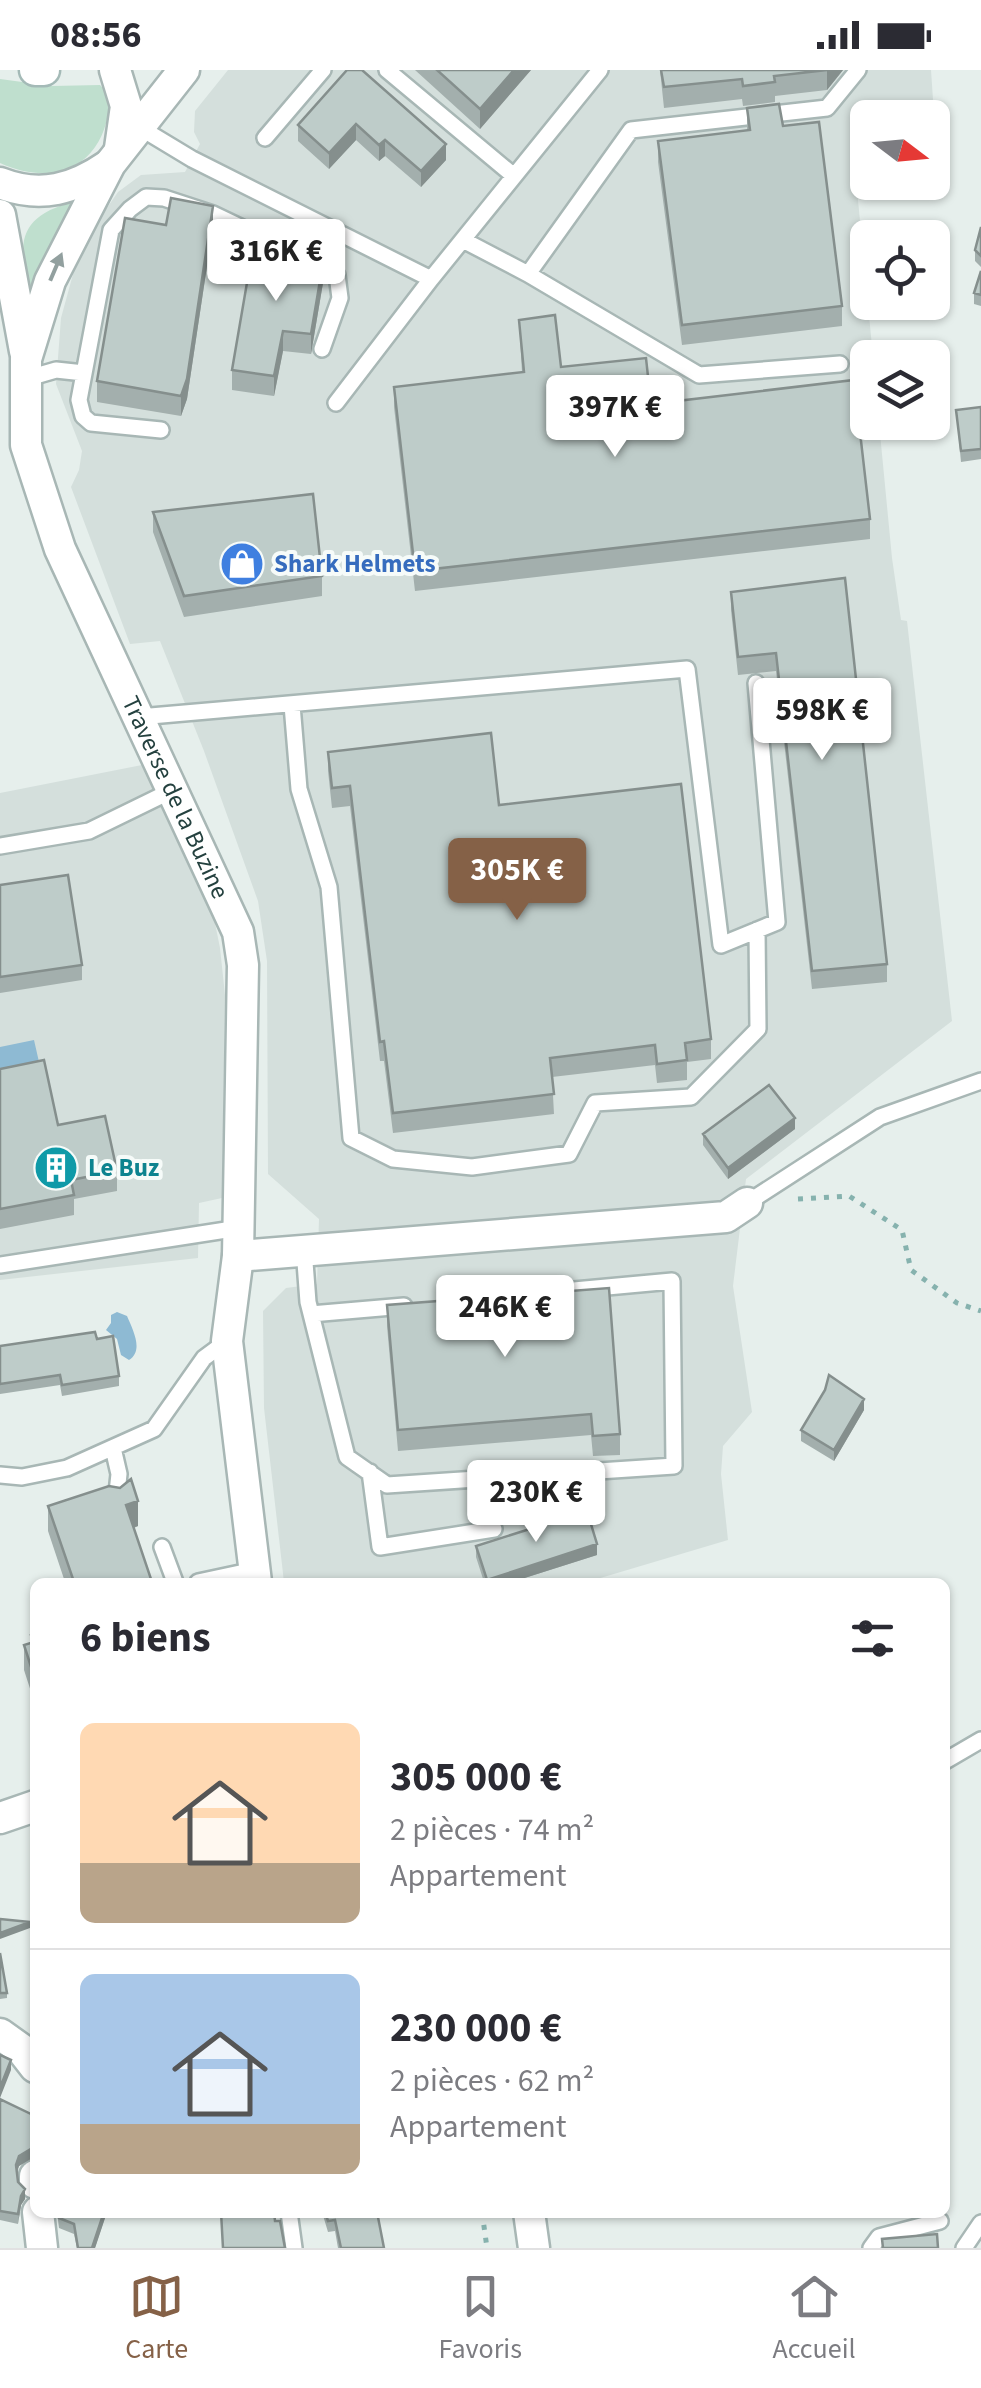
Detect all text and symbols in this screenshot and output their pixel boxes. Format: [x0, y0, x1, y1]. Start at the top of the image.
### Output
text: 08:56 [50, 8, 142, 62]
north arrow [850, 100, 950, 200]
map controls [850, 100, 950, 440]
pin: 316K € [195, 219, 357, 304]
button: locate [850, 220, 950, 320]
text: 316K € [229, 228, 323, 274]
one-way arrow [48, 252, 64, 282]
button: layers [850, 340, 950, 440]
pin: 397K € [534, 375, 696, 460]
text: 397K € [568, 384, 662, 430]
shop icon: Shark Helmets [219, 541, 265, 587]
place label: Shark Helmets [274, 546, 435, 582]
pin: 598K € [741, 678, 903, 763]
text: 598K € [775, 687, 869, 733]
street label: Traverse de la Buzine [113, 690, 238, 905]
pin: 305K € [436, 838, 598, 923]
text: 305K € [470, 847, 564, 893]
building icon: Le Buz [33, 1145, 79, 1191]
place label: Le Buz [88, 1150, 159, 1186]
pin: 246K € [424, 1275, 586, 1360]
text: 246K € [458, 1284, 552, 1330]
pin: 230K € [455, 1460, 617, 1545]
text: 230K € [489, 1469, 583, 1515]
text: 6 biens [80, 1608, 211, 1668]
icon: filters [845, 1611, 900, 1666]
text: 305 000 € [390, 1747, 562, 1807]
icon: home [160, 1763, 280, 1883]
text: 2 pièces · 74 m² [390, 1807, 594, 1853]
text: Appartement [390, 1853, 567, 1899]
text: 230 000 € [390, 1998, 562, 2058]
icon: home [160, 2014, 280, 2134]
text: 2 pièces · 62 m² [390, 2058, 594, 2104]
text: Appartement [390, 2104, 567, 2150]
tab: Carte [125, 2269, 188, 2369]
tab: Favoris [439, 2269, 522, 2369]
tab: Accueil [772, 2269, 856, 2369]

